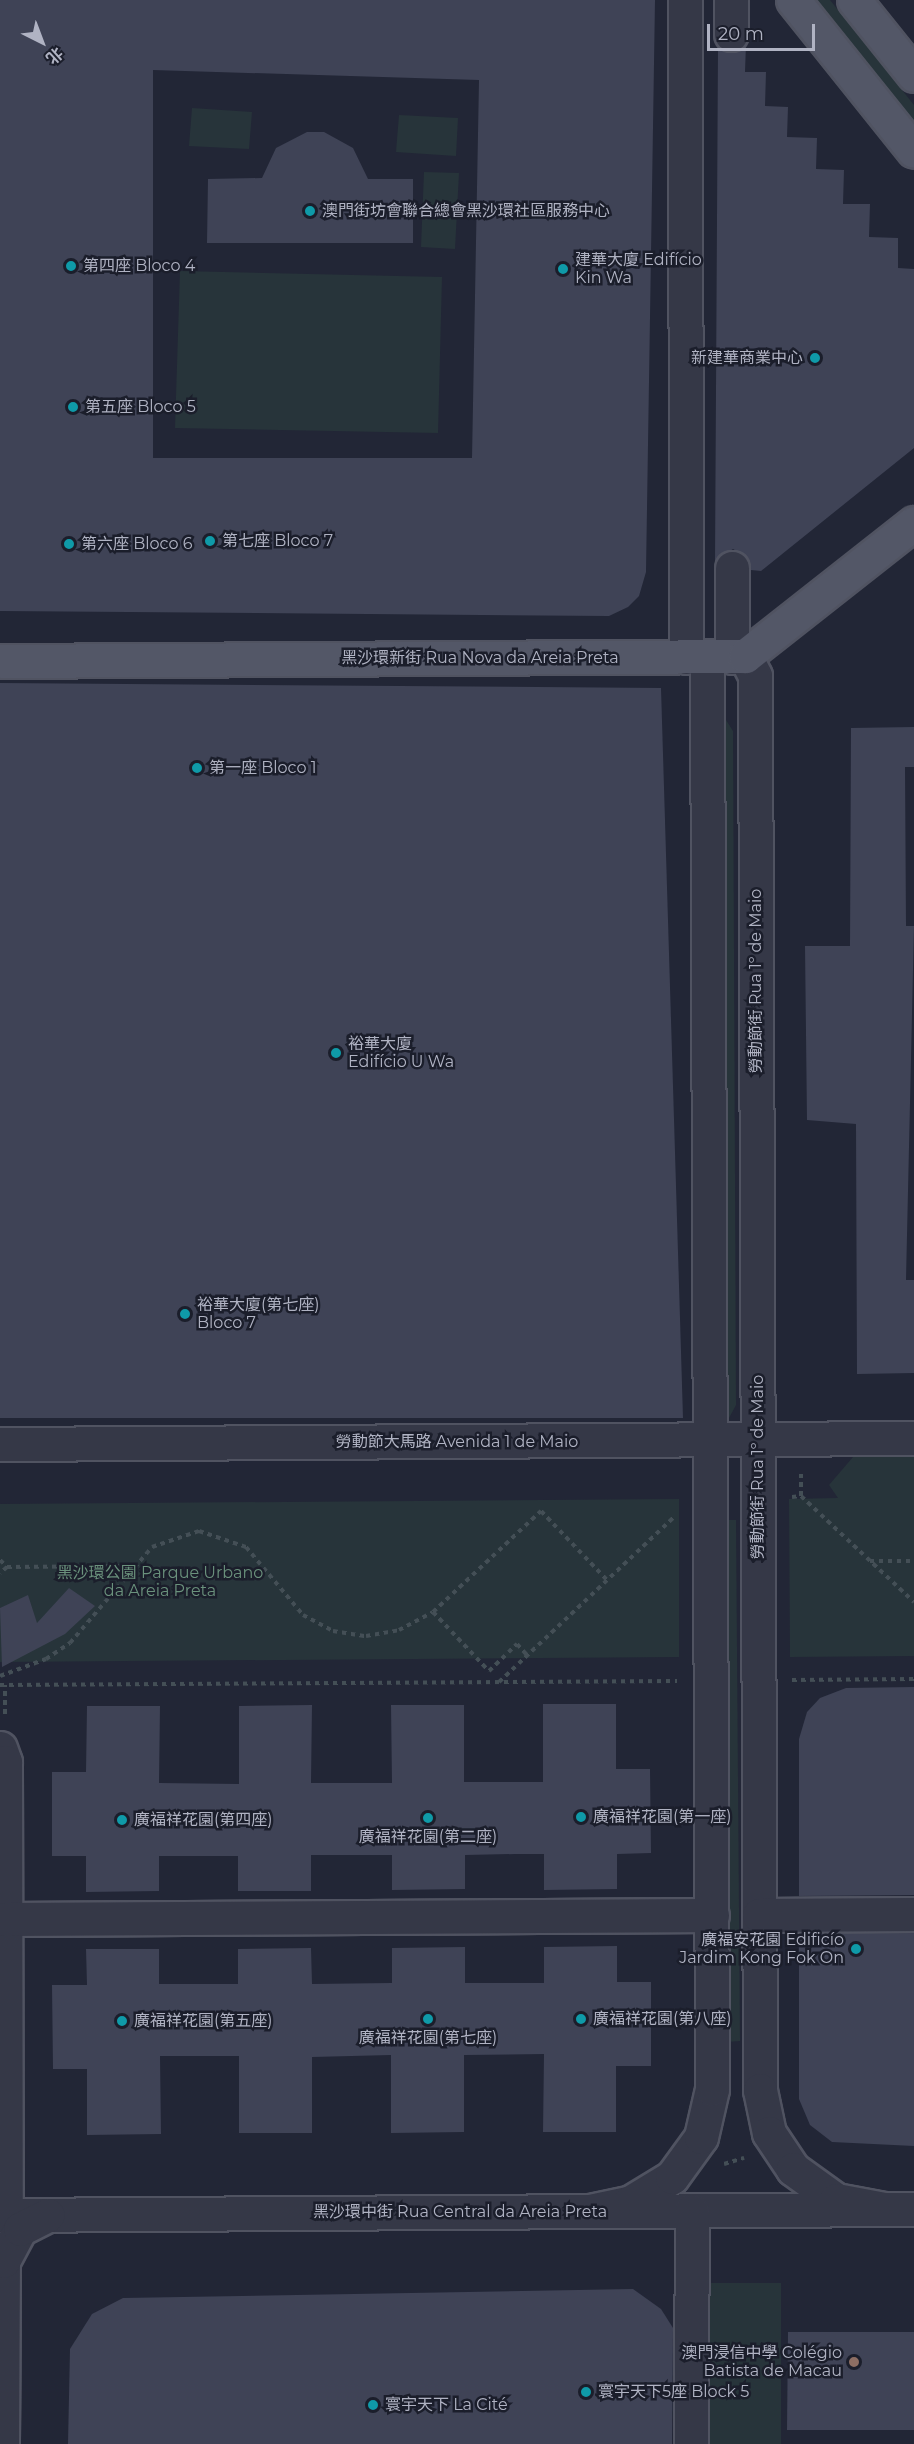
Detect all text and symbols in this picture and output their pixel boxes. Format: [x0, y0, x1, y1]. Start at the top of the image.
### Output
north arrow [12, 12, 72, 72]
scale bar [710, 12, 818, 50]
text: 20 m [718, 23, 764, 45]
text: 北 [42, 43, 67, 68]
place label: 澳門街坊會聯合總會黑沙環社區服務中心 [322, 201, 610, 221]
marker: 澳門街坊會聯合總會黑沙環社區服務中心 [303, 204, 317, 218]
place label: 建華大廈 Edifício Kin Wa [575, 250, 702, 288]
place label: 第四座 Bloco 4 [83, 256, 195, 276]
marker: 第四座 Bloco 4 [64, 259, 78, 273]
marker: 建華大廈 Edifício Kin Wa [556, 262, 570, 276]
place label: 新建華商業中心 [691, 348, 803, 368]
marker: 新建華商業中心 [808, 351, 822, 365]
place label: 第五座 Bloco 5 [85, 397, 196, 417]
marker: 第五座 Bloco 5 [66, 400, 80, 414]
place label: 第七座 Bloco 7 [222, 531, 333, 551]
place label: 第六座 Bloco 6 [81, 534, 192, 554]
marker: 第七座 Bloco 7 [203, 534, 217, 548]
marker: 第六座 Bloco 6 [62, 537, 76, 551]
street label: 黑沙環新街 Rua Nova da Areia Preta [341, 648, 619, 668]
place label: 第一座 Bloco 1 [209, 758, 316, 778]
marker: 第一座 Bloco 1 [190, 761, 204, 775]
street label: 勞動節街 Rua 1º de Maio [746, 889, 766, 1073]
place label: 裕華大廈 Edifício U Wa [348, 1034, 454, 1072]
marker: 裕華大廈 Edifício U Wa [329, 1046, 343, 1060]
place label: 裕華大廈(第七座) Bloco 7 [197, 1295, 320, 1333]
marker: 裕華大廈(第七座) Bloco 7 [178, 1307, 192, 1321]
street label: 勞動節街 Rua 1º de Maio [748, 1375, 768, 1559]
street label: 勞動節大馬路 Avenida 1 de Maio [336, 1432, 578, 1452]
park label: 黑沙環公園 Parque Urbano da Areia Preta [57, 1563, 263, 1601]
place label: 廣福祥花園(第一座) [593, 1807, 732, 1827]
place label: 廣福祥花園(第四座) [134, 1810, 273, 1830]
marker: 廣福祥花園(第一座) [574, 1810, 588, 1824]
marker: 廣福祥花園(第二座) [421, 1811, 435, 1825]
marker: 廣福祥花園(第四座) [115, 1813, 129, 1827]
place label: 廣福祥花園(第二座) [359, 1827, 497, 1847]
place label: 廣福安花園 Edificío Jardim Kong Fok On [679, 1930, 844, 1968]
marker: 廣福安花園 Edificío Jardim Kong Fok On [849, 1942, 863, 1956]
place label: 廣福祥花園(第八座) [593, 2009, 732, 2029]
place label: 廣福祥花園(第五座) [134, 2011, 273, 2031]
marker: 廣福祥花園(第七座) [421, 2012, 435, 2026]
marker: 廣福祥花園(第八座) [574, 2012, 588, 2026]
marker: 廣福祥花園(第五座) [115, 2014, 129, 2028]
place label: 廣福祥花園(第七座) [359, 2028, 497, 2048]
street label: 黑沙環中街 Rua Central da Areia Preta [313, 2202, 607, 2222]
place label: 澳門浸信中學 Colégio Batista de Macau [682, 2343, 842, 2381]
marker: 澳門浸信中學 Colégio Batista de Macau [847, 2355, 861, 2369]
place label: 寰宇天下5座 Block 5 [598, 2382, 749, 2402]
marker: 寰宇天下5座 Block 5 [579, 2385, 593, 2399]
place label: 寰宇天下 La Cité [385, 2395, 508, 2415]
marker: 寰宇天下 La Cité [366, 2398, 380, 2412]

